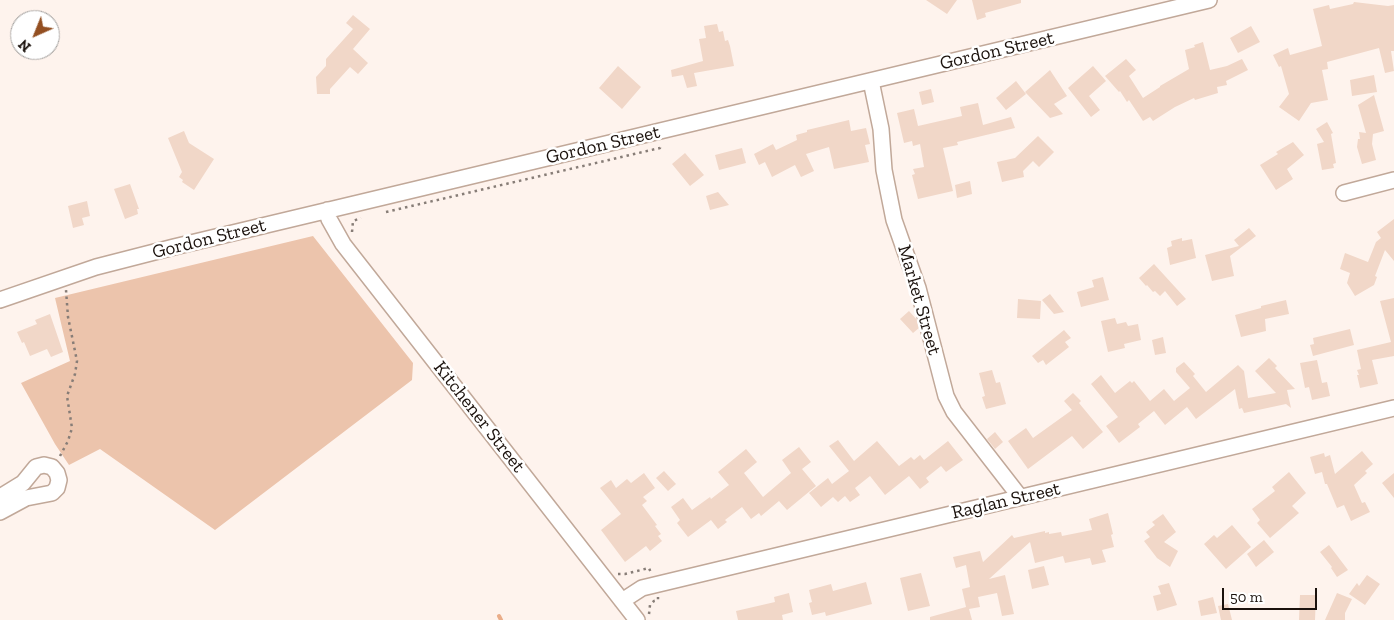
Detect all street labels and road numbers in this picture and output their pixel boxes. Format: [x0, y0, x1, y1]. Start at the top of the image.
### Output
street label: Gordon Street [938, 27, 1056, 75]
street label: Gordon Street [544, 121, 662, 169]
street label: Gordon Street [150, 214, 268, 264]
street label: Market Street [892, 242, 946, 358]
street label: Kitchener Street [428, 357, 530, 477]
street label: Raglan Street [949, 477, 1063, 525]

